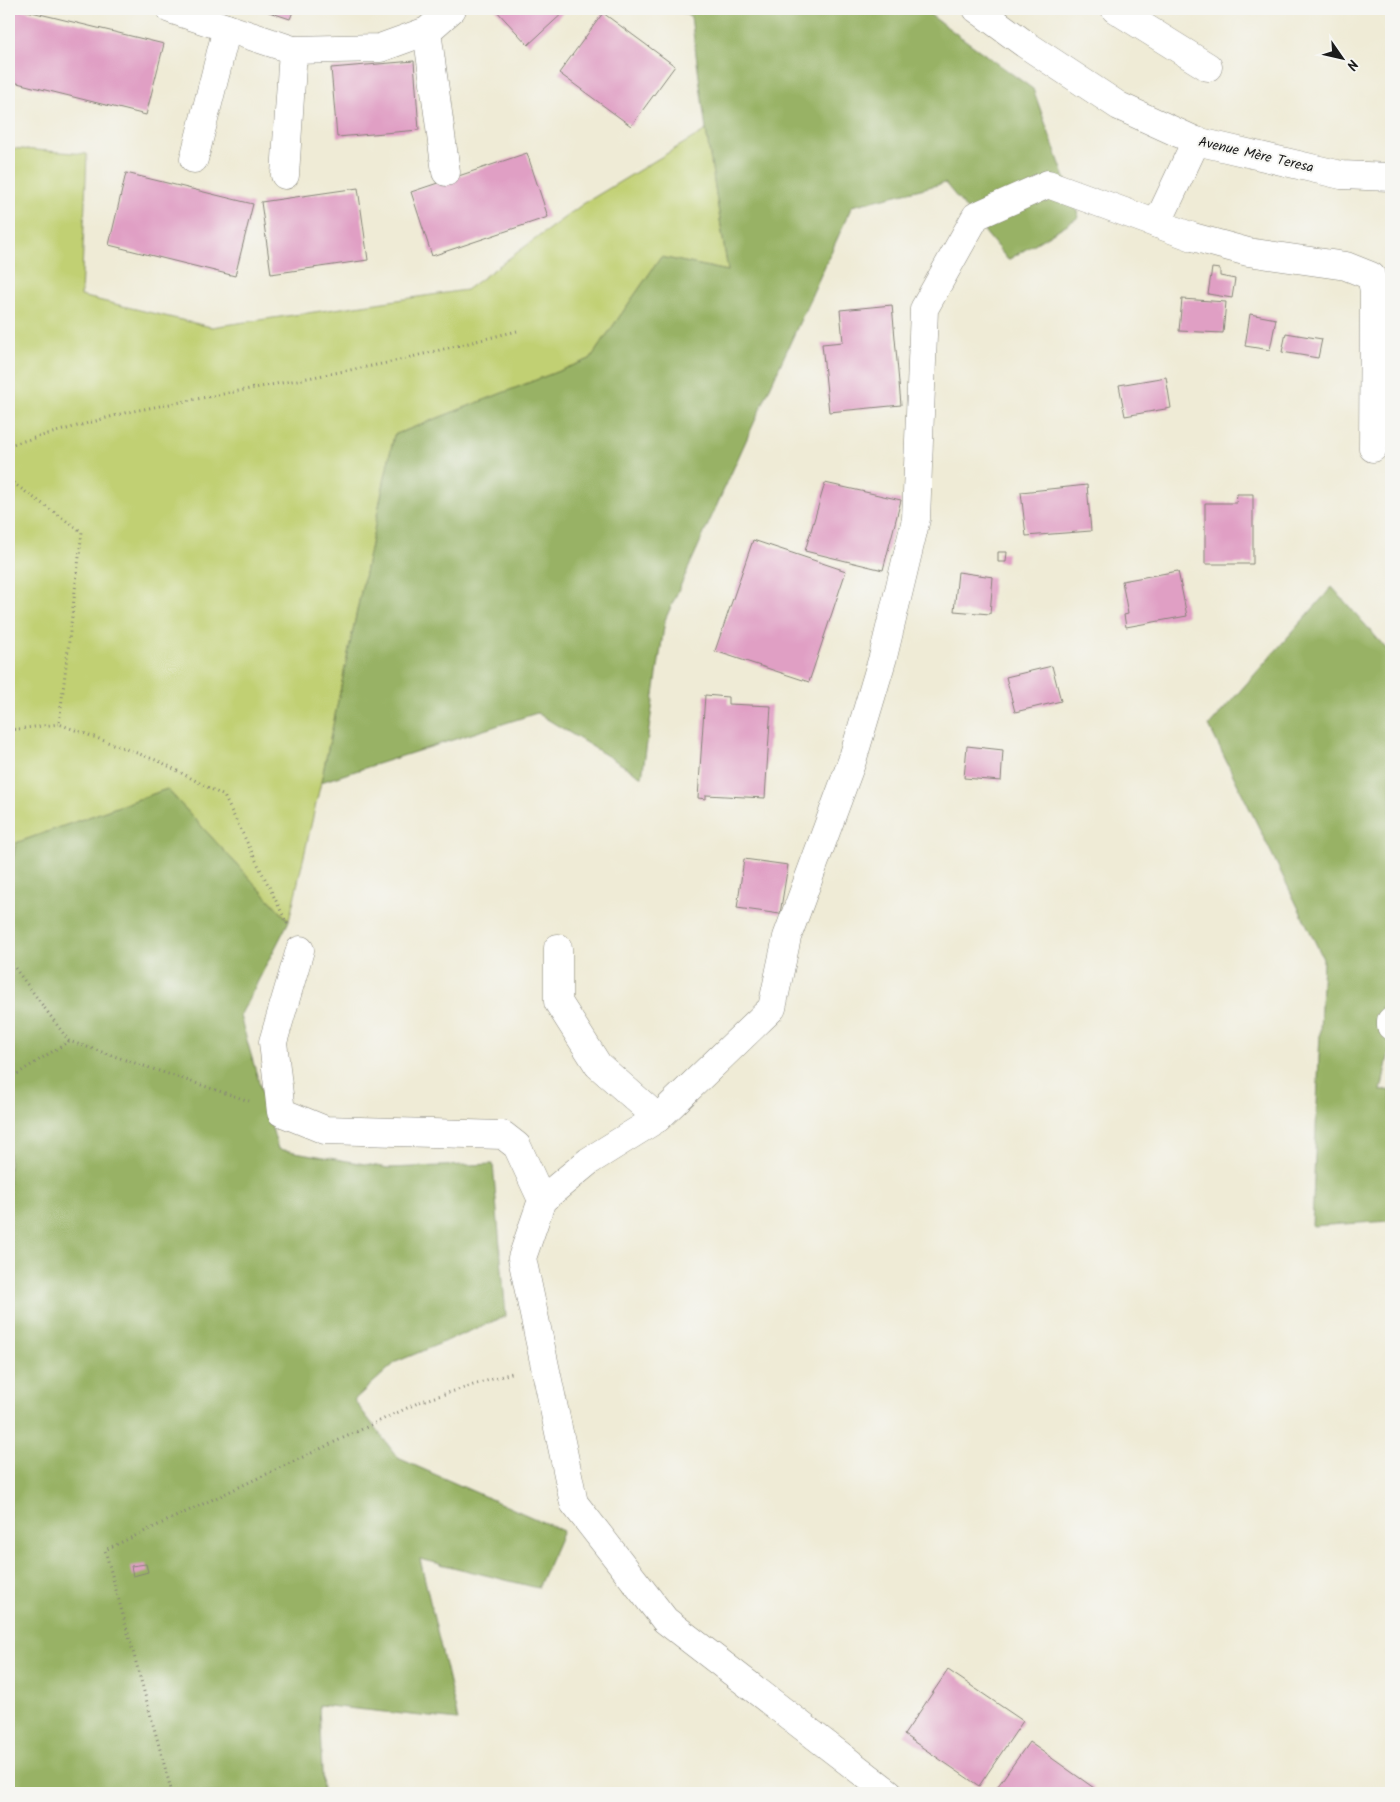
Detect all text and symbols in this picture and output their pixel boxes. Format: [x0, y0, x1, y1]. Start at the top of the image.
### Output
north arrow [1318, 32, 1368, 82]
text: N [1340, 55, 1364, 75]
street label: Avenue Mère Teresa [1196, 131, 1316, 179]

